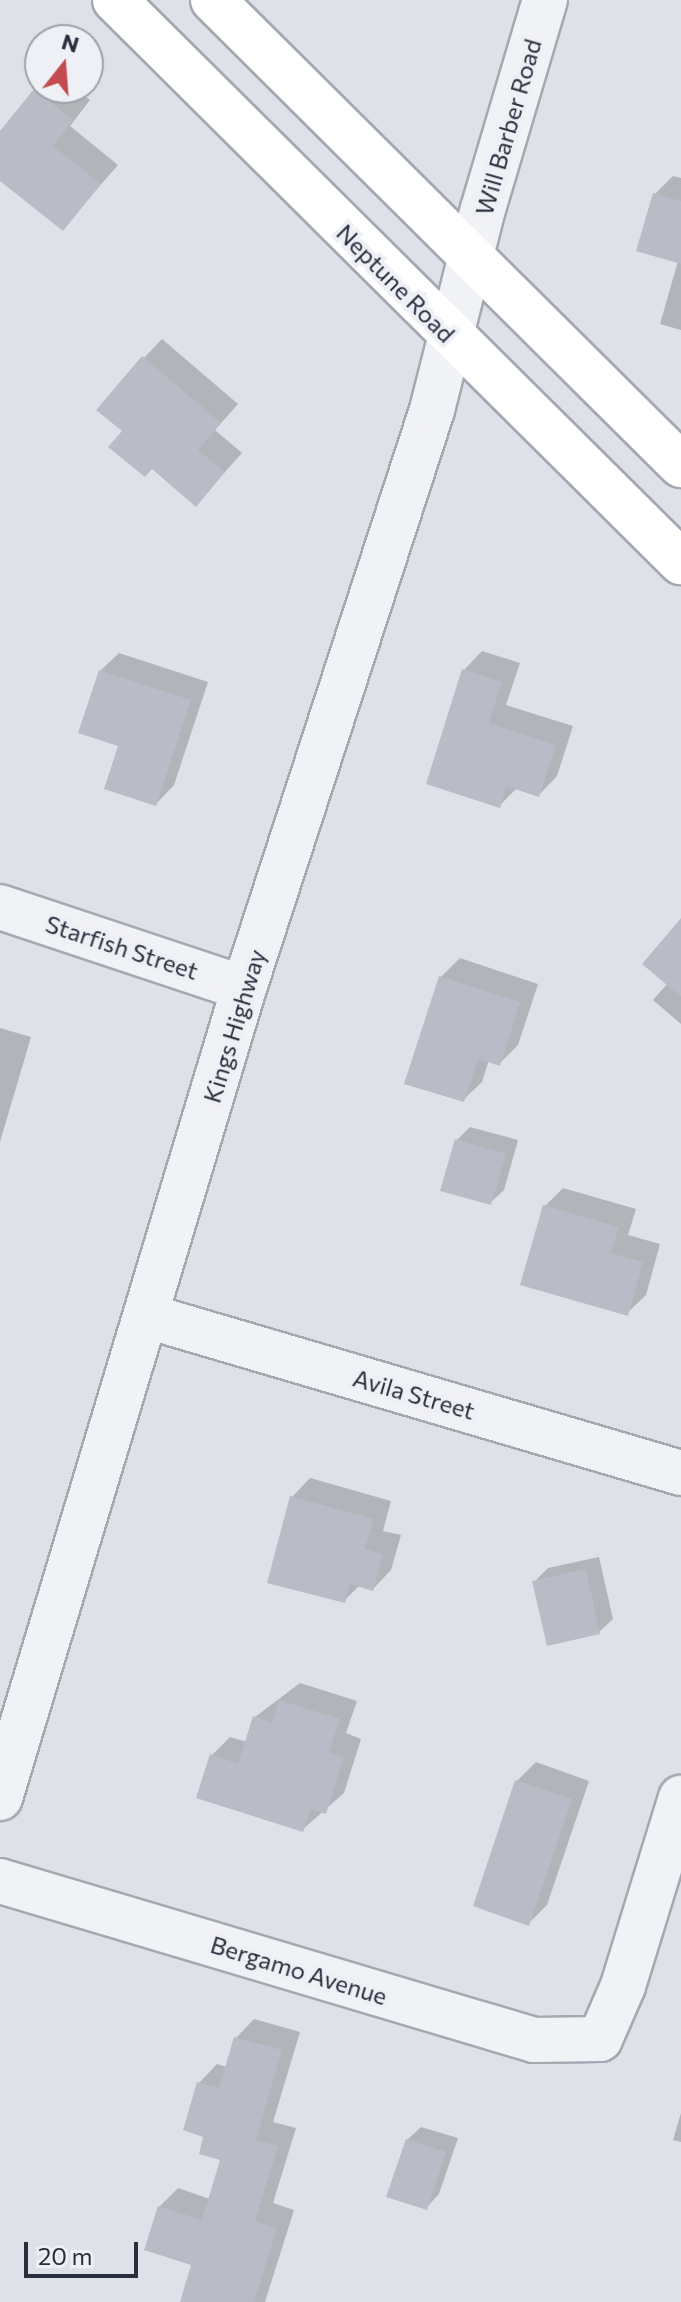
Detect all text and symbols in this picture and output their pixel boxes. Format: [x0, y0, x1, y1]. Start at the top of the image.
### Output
north arrow [24, 24, 104, 104]
text: N [59, 27, 82, 58]
street label: Will Barber Road [469, 35, 547, 219]
street label: Neptune Road [331, 218, 461, 348]
street label: Starfish Street [42, 909, 202, 985]
street label: Kings Highway [197, 946, 271, 1106]
street label: Avila Street [350, 1363, 478, 1425]
street label: Bergamo Avenue [207, 1929, 391, 2011]
scale bar [28, 2226, 142, 2276]
text: 20 m [38, 2241, 92, 2270]

